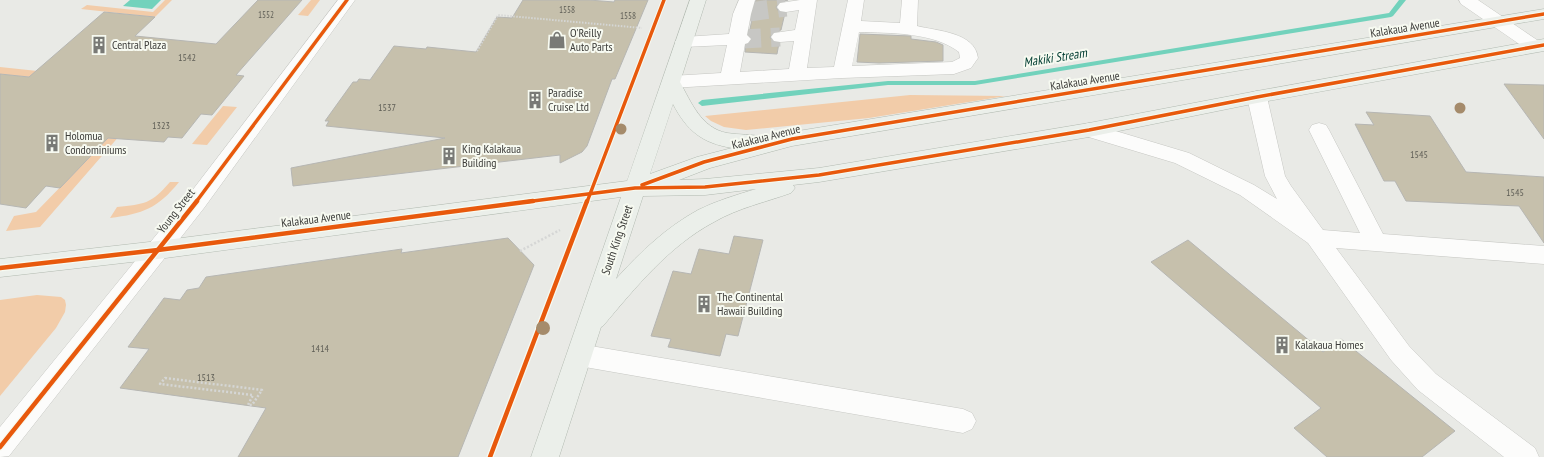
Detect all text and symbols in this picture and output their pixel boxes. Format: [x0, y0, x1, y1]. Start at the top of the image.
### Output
house number: 1558 [559, 4, 575, 15]
house number: 1552 [258, 9, 274, 20]
house number: 1558 [620, 10, 636, 21]
street label: Kalakaua Avenue [1369, 15, 1441, 40]
place label: O'Reilly Auto Parts [570, 25, 613, 54]
shop icon: O'Reilly Auto Parts [547, 30, 567, 50]
building icon: Central Plaza [89, 35, 109, 55]
place label: Central Plaza [112, 37, 166, 52]
water label: Makiki Stream [1022, 44, 1089, 71]
house number: 1542 [178, 51, 196, 64]
street label: Kalakaua Avenue [1049, 68, 1121, 93]
place label: Paradise Cruise Ltd [548, 85, 589, 114]
building icon: Paradise Cruise Ltd [525, 90, 545, 110]
house number: 1537 [378, 101, 396, 114]
house number: 1323 [152, 119, 170, 132]
street label: Kalakaua Avenue [730, 121, 802, 152]
place label: Holomua Condominiums [65, 128, 126, 157]
building icon: Holomua Condominiums [42, 133, 62, 153]
place label: King Kalakaua Building [462, 141, 521, 170]
building icon: King Kalakaua Building [439, 146, 459, 166]
house number: 1545 [1410, 148, 1428, 161]
street label: Young Street [153, 185, 198, 236]
house number: 1545 [1506, 186, 1524, 199]
street label: South King Street [598, 202, 636, 277]
street label: Kalakaua Avenue [280, 207, 352, 230]
place label: The Continental Hawaii Building [717, 289, 783, 318]
building icon: The Continental Hawaii Building [694, 294, 714, 314]
building icon: Kalakaua Homes [1272, 335, 1292, 355]
place label: Kalakaua Homes [1295, 337, 1364, 352]
house number: 1414 [311, 342, 330, 355]
house number: 1513 [197, 371, 215, 384]

